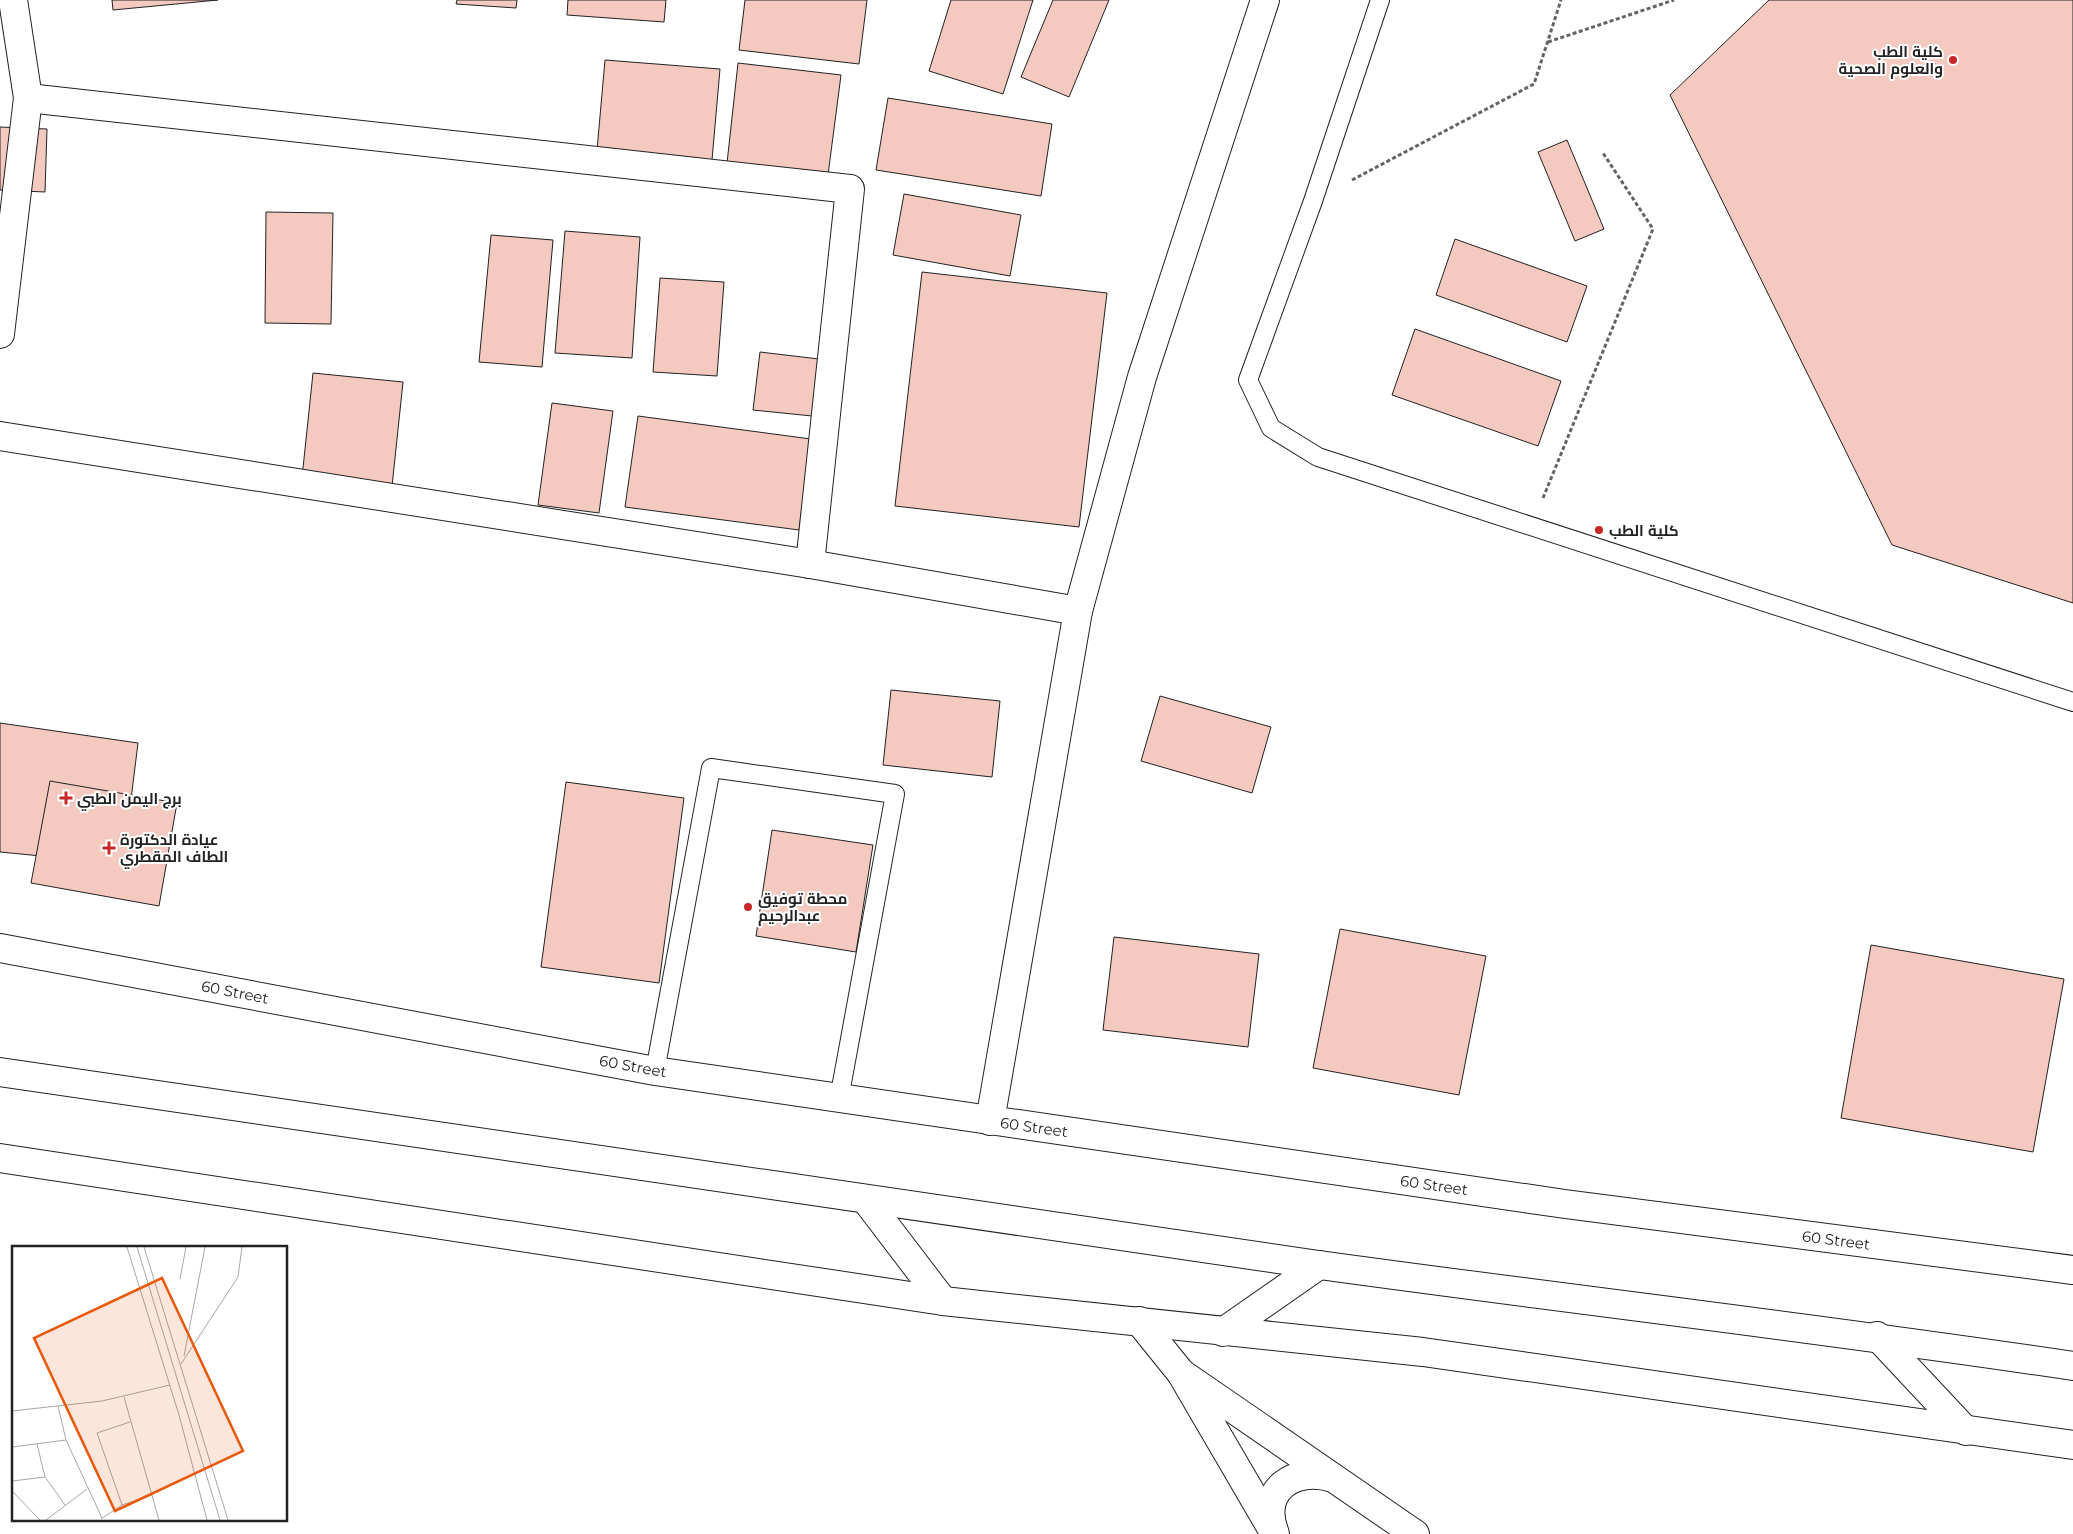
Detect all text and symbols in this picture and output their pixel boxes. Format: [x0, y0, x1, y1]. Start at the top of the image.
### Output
place label: كلية الطب والعلوم الصحية [1838, 42, 1943, 79]
marker: كلية الطب والعلوم الصحية [1947, 54, 1959, 66]
place label: كلية الطب [1609, 521, 1679, 540]
marker: كلية الطب [1593, 524, 1605, 536]
place label: برج اليمن الطبي [77, 789, 182, 811]
marker: برج اليمن الطبي [59, 791, 73, 805]
place label: عيادة الدكتورة الطاف المقطري [120, 830, 228, 869]
marker: عيادة الدكتورة الطاف المقطري [102, 841, 116, 855]
place label: محطة توفيق عبدالرحيم [758, 889, 848, 926]
marker: محطة توفيق عبدالرحيم [742, 901, 754, 913]
street label: 60 Street [200, 976, 270, 1008]
street label: 60 Street [598, 1051, 668, 1081]
street label: 60 Street [999, 1113, 1069, 1141]
street label: 60 Street [1399, 1171, 1469, 1199]
street label: 60 Street [1801, 1226, 1871, 1254]
inset map [12, 1246, 288, 1522]

